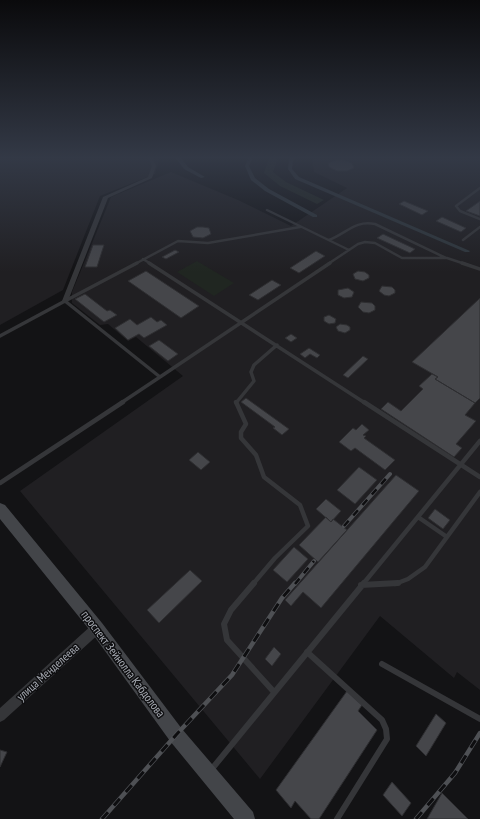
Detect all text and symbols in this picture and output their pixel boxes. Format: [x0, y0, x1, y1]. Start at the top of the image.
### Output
street label: проспект Зейнолла Кабдолова [78, 607, 169, 720]
street label: улица Менделеева [13, 639, 82, 704]

